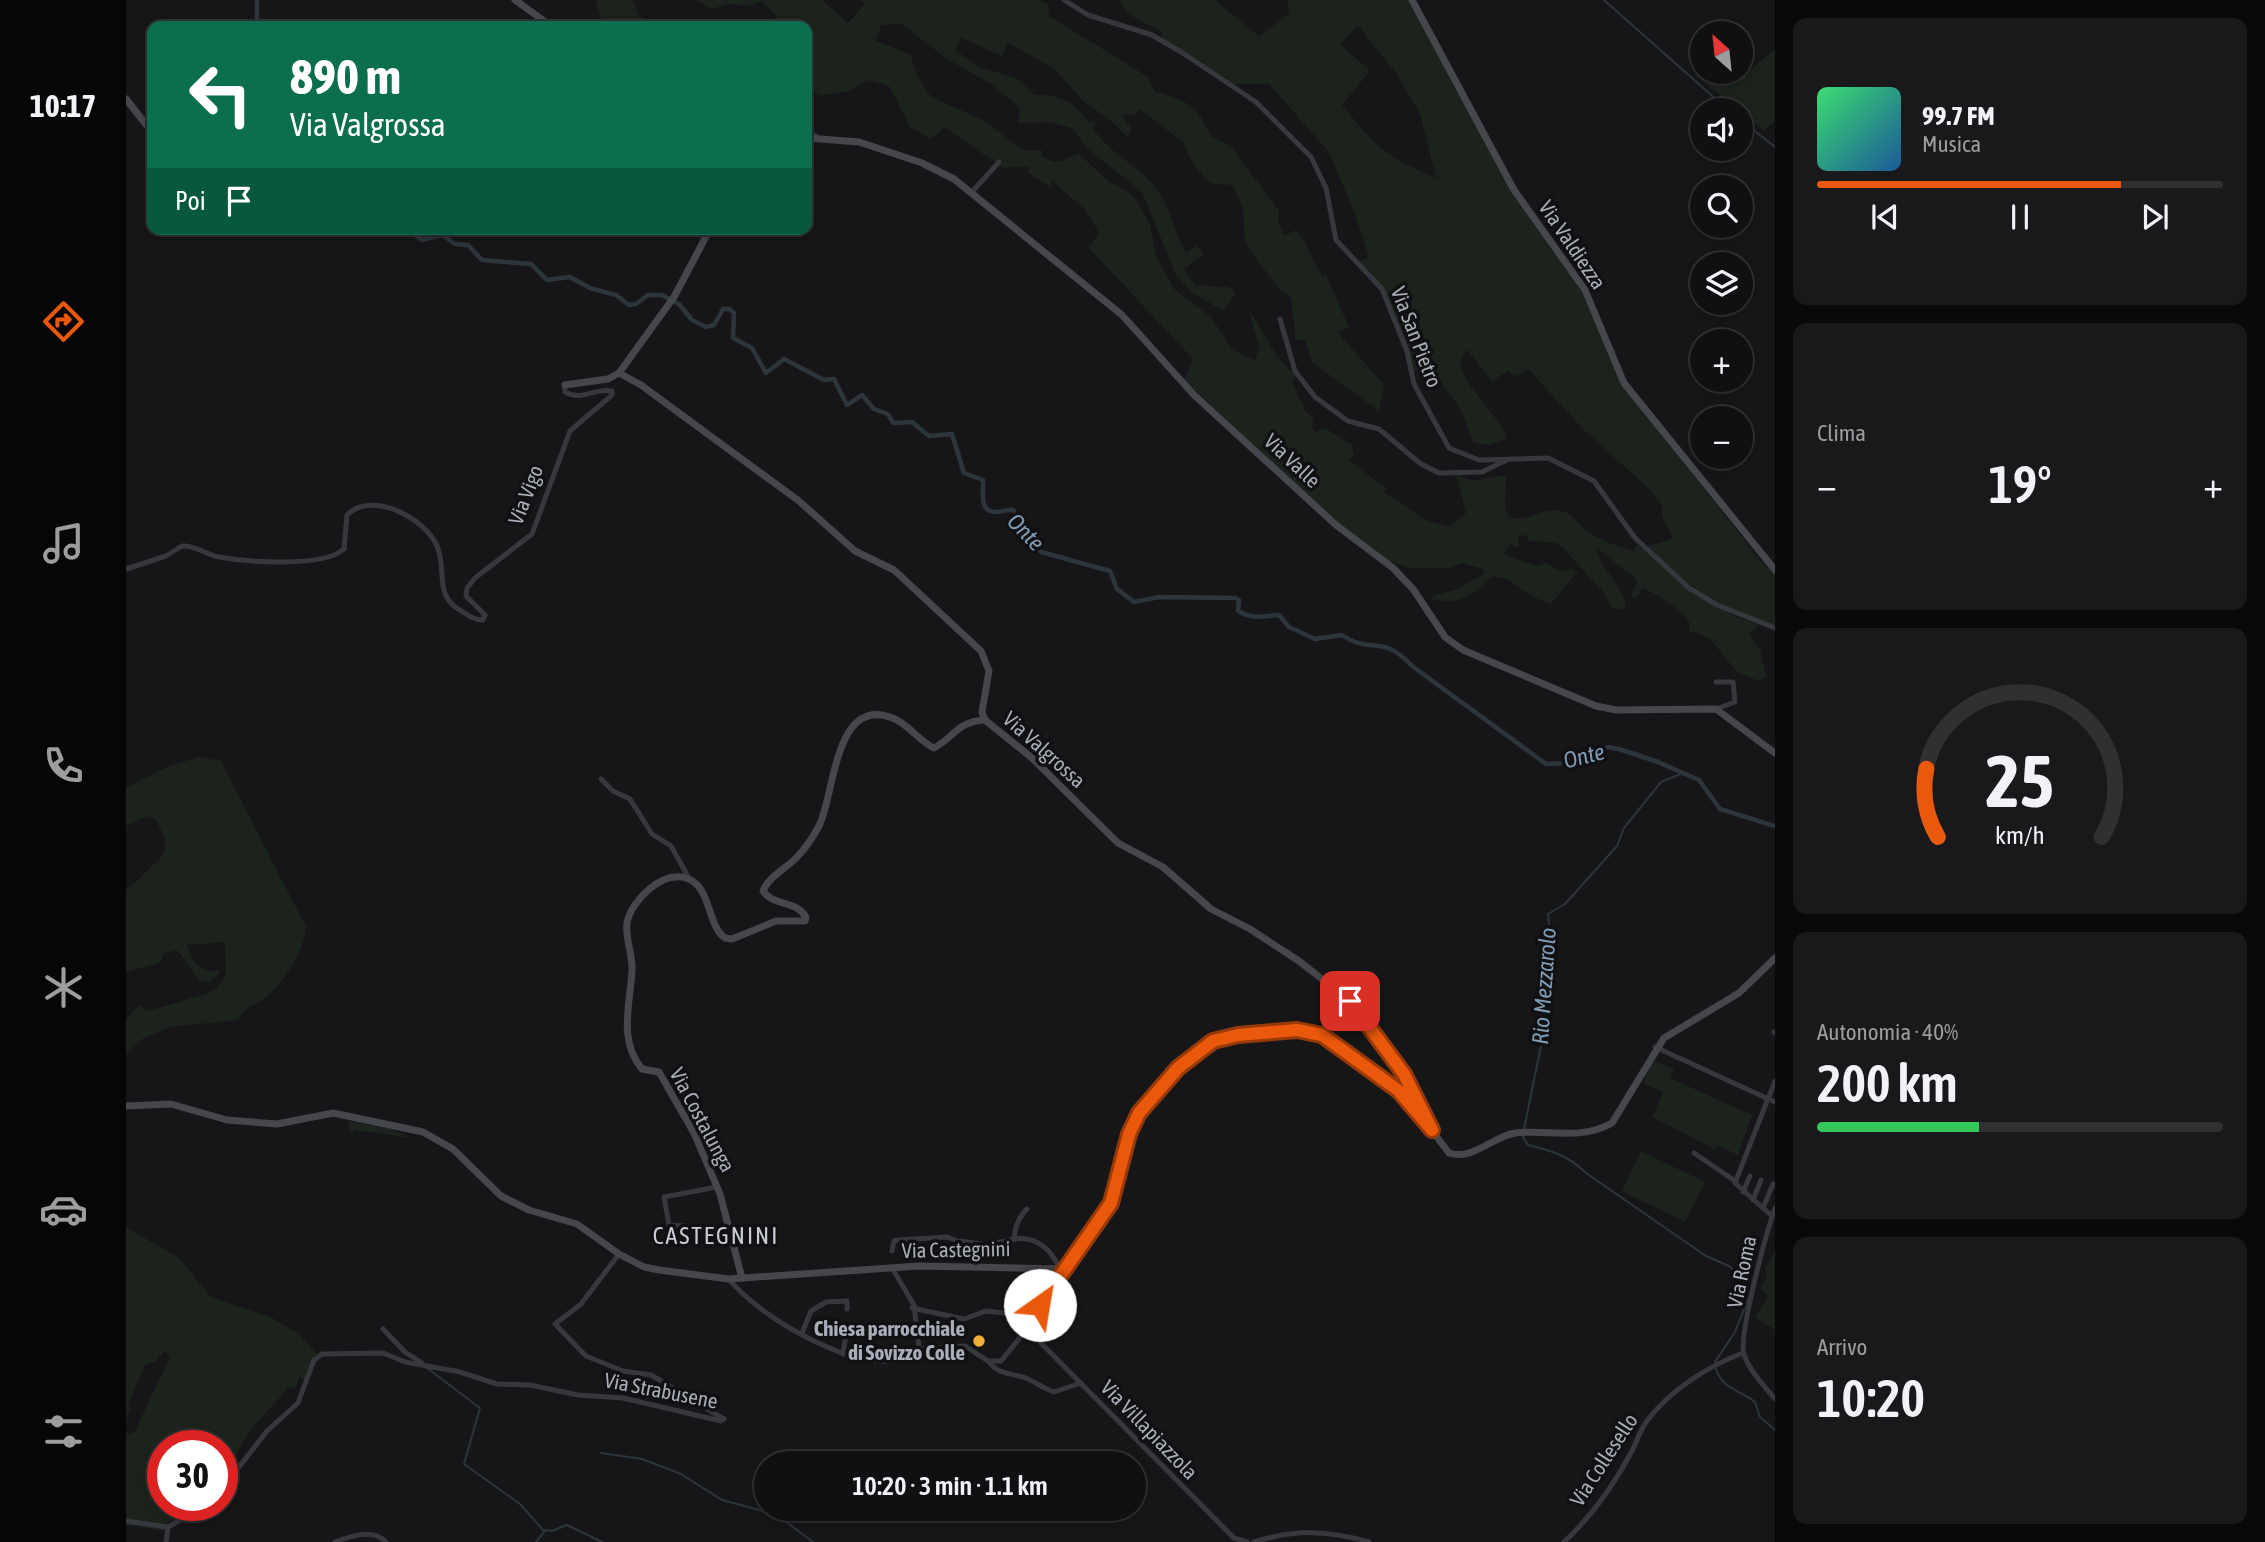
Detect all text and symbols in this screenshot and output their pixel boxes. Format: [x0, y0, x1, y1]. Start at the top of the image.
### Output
north arrow [1690, 21, 1754, 84]
map controls [1690, 21, 1753, 469]
text: 890 m [290, 48, 401, 104]
icon: left [175, 49, 266, 140]
text: 10:17 [30, 87, 96, 124]
button: sound [1690, 98, 1753, 161]
text: 99.7 FM [1922, 101, 1995, 131]
text: Via Valgrossa [290, 106, 446, 143]
text: Musica [1922, 131, 1981, 157]
button: search [1690, 175, 1753, 238]
icon: arrive [220, 182, 258, 220]
text: Poi [175, 186, 206, 216]
street label: Via Valdiezza [1534, 196, 1611, 293]
icon: previous [1866, 198, 1904, 236]
icon: pause [2001, 198, 2039, 236]
icon: next [2136, 198, 2174, 236]
button: layers [1690, 252, 1753, 315]
street label: Via San Pietro [1387, 283, 1447, 390]
icon: directions [39, 297, 88, 346]
button: + [1690, 329, 1753, 392]
button: − [1690, 406, 1753, 469]
text: Clima [1817, 420, 1866, 446]
street label: Via Valle [1260, 428, 1326, 492]
text: 19° [1988, 454, 2052, 514]
street label: Via Vigo [503, 462, 547, 528]
text: − [1817, 463, 1837, 506]
text: + [2203, 463, 2223, 506]
water label: Onte [1002, 508, 1050, 556]
icon: music [39, 519, 88, 568]
street label: Via Valgrossa [999, 706, 1091, 792]
water label: Onte [1561, 738, 1607, 774]
text: 25 [1986, 739, 2054, 822]
icon: phone [39, 741, 88, 790]
text: km/h [1995, 821, 2045, 849]
water label: Rio Mezzarolo [1527, 927, 1561, 1045]
icon: climate [39, 963, 88, 1012]
pin [1320, 971, 1380, 1031]
icon: arrive [1331, 982, 1369, 1020]
text: Autonomia · 40% [1817, 1019, 1958, 1045]
text: 200 km [1817, 1053, 1958, 1113]
street label: Via Costalunga [665, 1063, 740, 1176]
icon: car [39, 1185, 88, 1234]
district label: CASTEGNINI [653, 1222, 779, 1249]
street label: Via Roma [1722, 1234, 1760, 1310]
street label: Via Castegnini [901, 1236, 1011, 1262]
position arrow [1003, 1268, 1077, 1342]
place label: Chiesa parrocchiale di Sovizzo Colle [814, 1316, 965, 1364]
marker: Chiesa parrocchiale di Sovizzo Colle [971, 1333, 987, 1349]
text: Arrivo [1817, 1334, 1867, 1360]
street label: Via Strabusene [602, 1367, 720, 1413]
text: 10:20 [1817, 1368, 1925, 1428]
street label: Via Villapiazzola [1096, 1375, 1203, 1484]
icon: filters [39, 1407, 88, 1456]
street label: Via Collesello [1564, 1409, 1642, 1510]
speed limit sign: 30 [147, 1430, 238, 1521]
text: 10:20 · 3 min · 1.1 km [852, 1471, 1048, 1501]

